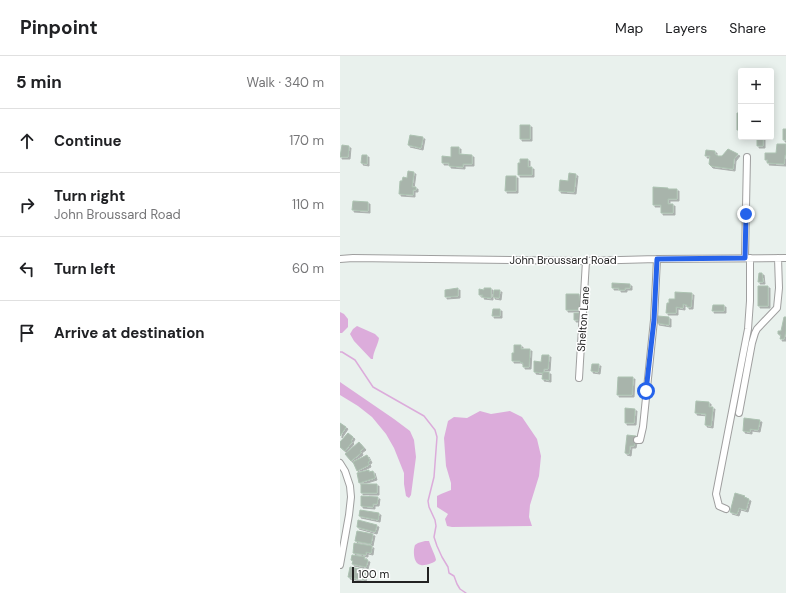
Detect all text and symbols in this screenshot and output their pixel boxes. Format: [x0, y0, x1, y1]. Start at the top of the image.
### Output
text: Pinpoint [20, 15, 98, 40]
text: Map [615, 19, 643, 37]
text: Layers [665, 19, 707, 37]
text: Share [729, 19, 766, 37]
map controls [738, 68, 774, 140]
button: + [738, 68, 774, 104]
text: 5 min [16, 71, 62, 93]
text: Walk · 340 m [247, 74, 324, 91]
button: − [738, 104, 774, 140]
icon: ahead [16, 130, 38, 152]
text: Continue [54, 131, 122, 151]
text: 170 m [289, 132, 324, 149]
text: Turn right [54, 186, 125, 206]
icon: right [16, 194, 38, 216]
text: 110 m [292, 196, 324, 213]
route end [737, 205, 755, 223]
text: John Broussard Road [54, 206, 181, 223]
street label: John Broussard Road [509, 253, 617, 267]
icon: left [16, 258, 38, 280]
text: Turn left [54, 259, 115, 279]
text: 60 m [292, 260, 324, 277]
street label: Shelton Lane [574, 286, 592, 352]
icon: arrive [16, 322, 38, 344]
text: Arrive at destination [54, 323, 205, 343]
route start [637, 382, 655, 400]
scale bar [352, 565, 429, 584]
text: 100 m [358, 567, 389, 581]

